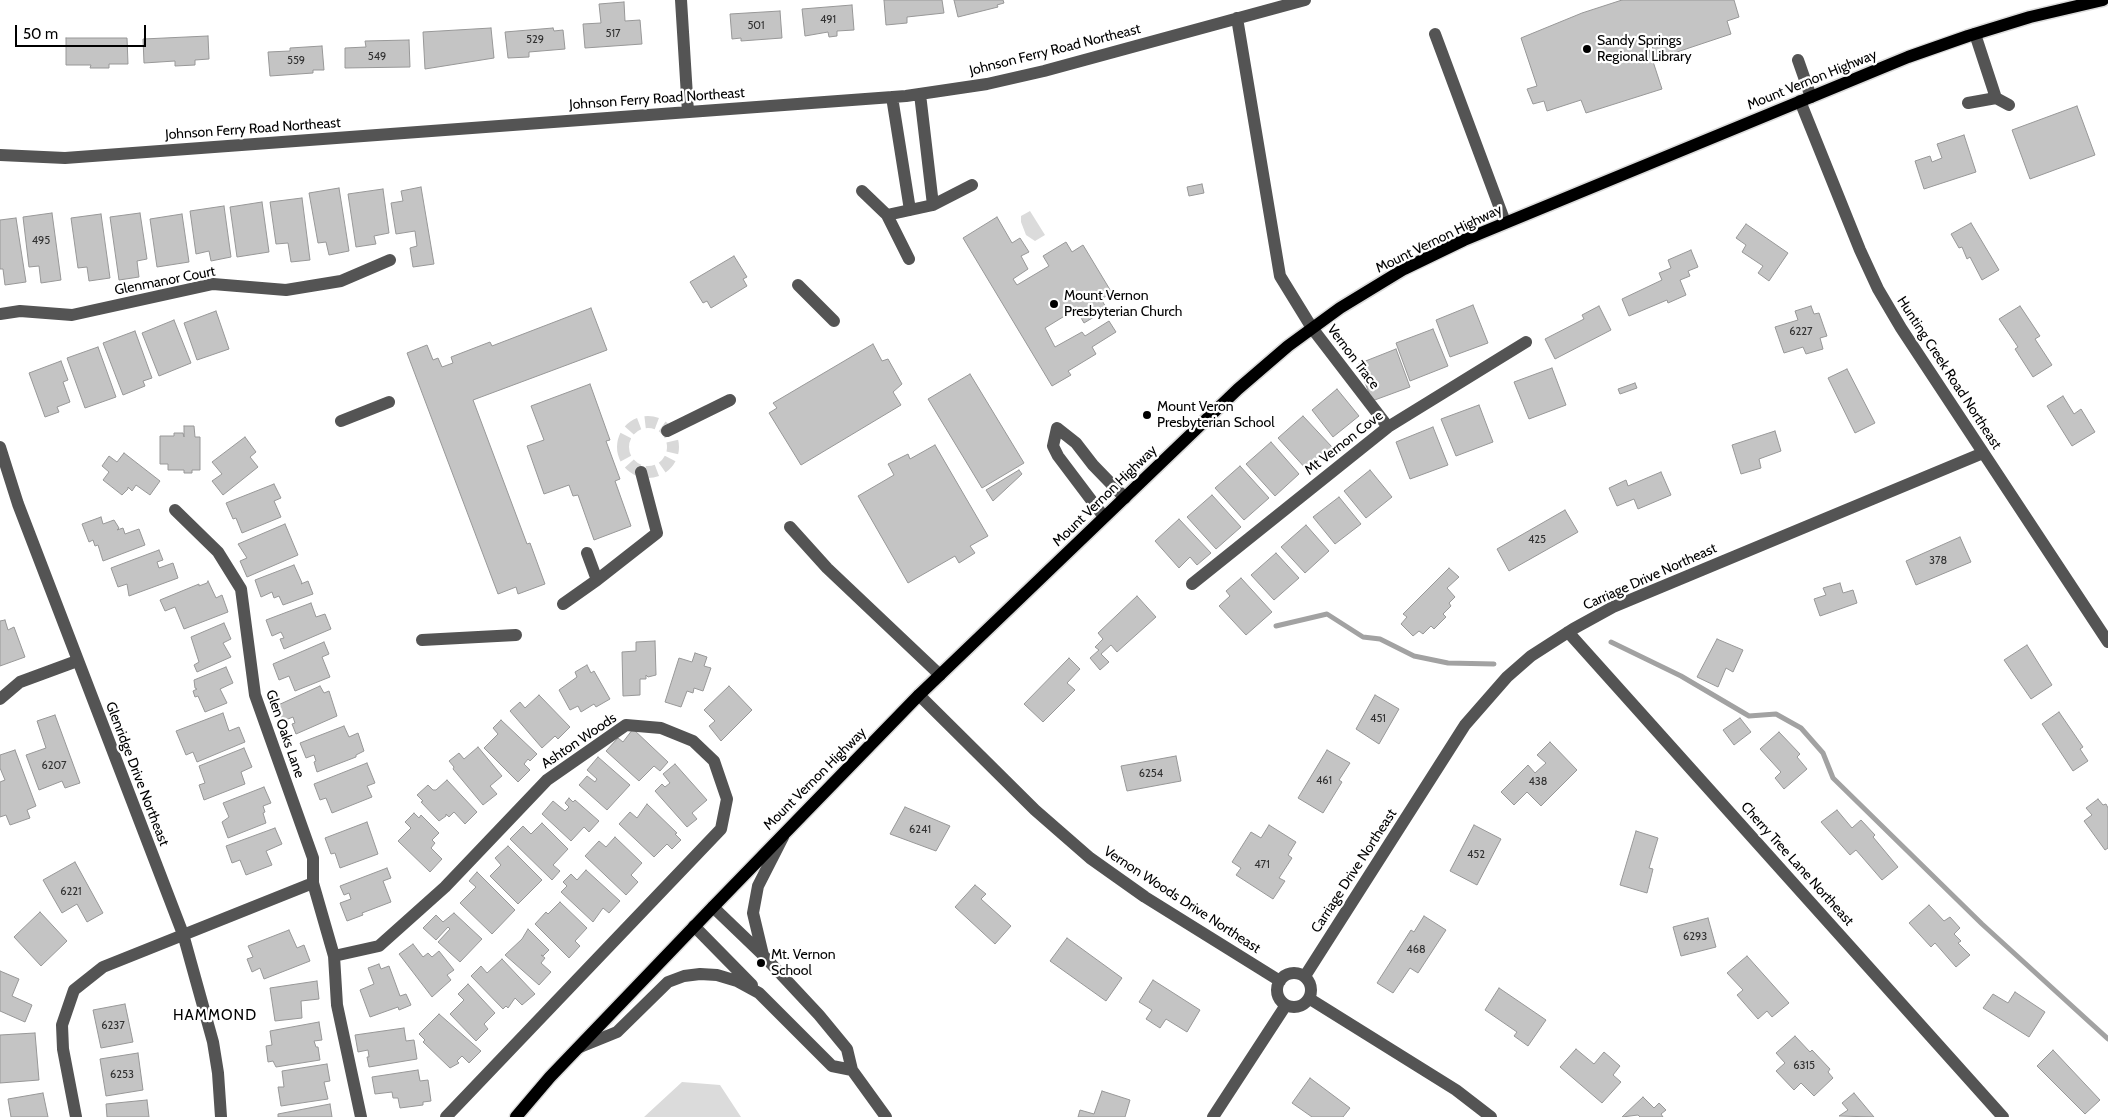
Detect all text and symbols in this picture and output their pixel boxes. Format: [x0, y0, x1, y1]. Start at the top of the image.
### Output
house number: 491 [820, 13, 836, 27]
scale bar [18, 15, 149, 47]
house number: 501 [747, 19, 765, 33]
street label: Johnson Ferry Road Northeast [968, 21, 1142, 79]
text: 50 m [23, 25, 58, 43]
house number: 517 [605, 27, 621, 41]
house number: 529 [526, 33, 544, 47]
place label: Sandy Springs Regional Library [1597, 33, 1692, 65]
marker: Sandy Springs Regional Library [1581, 43, 1593, 55]
street label: Mount Vernon Highway [1745, 46, 1879, 114]
house number: 549 [368, 50, 386, 64]
house number: 559 [287, 54, 305, 68]
street label: Johnson Ferry Road Northeast [569, 84, 745, 114]
street label: Johnson Ferry Road Northeast [165, 114, 341, 144]
street label: Mount Vernon Highway [1373, 201, 1505, 277]
house number: 495 [32, 234, 50, 248]
street label: Glenmanor Court [113, 263, 217, 299]
place label: Mount Vernon Presbyterian Church [1064, 288, 1182, 321]
street label: Hunting Creek Road Northeast [1893, 293, 2005, 453]
marker: Mount Vernon Presbyterian Church [1048, 298, 1060, 310]
street label: Vernon Trace [1323, 321, 1383, 393]
house number: 6227 [1789, 325, 1813, 339]
place label: Mount Veron Presbyterian School [1157, 399, 1275, 432]
street label: Mt Vernon Cove [1302, 407, 1386, 479]
marker: Mount Veron Presbyterian School [1141, 409, 1153, 421]
street label: Mount Vernon Highway [1049, 442, 1161, 550]
house number: 425 [1528, 533, 1546, 547]
street label: Carriage Drive Northeast [1581, 540, 1719, 614]
house number: 378 [1929, 554, 1947, 568]
street label: Glen Oaks Lane [262, 688, 308, 780]
street label: Glenridge Drive Northeast [102, 700, 172, 848]
street label: Ashton Woods [538, 710, 620, 772]
house number: 451 [1370, 712, 1386, 726]
street label: Mount Vernon Highway [760, 724, 870, 834]
house number: 6207 [41, 759, 67, 773]
house number: 6254 [1139, 767, 1163, 781]
house number: 461 [1316, 774, 1332, 788]
house number: 438 [1529, 775, 1547, 789]
street label: Cherry Tree Lane Northeast [1737, 799, 1857, 929]
street label: Carriage Drive Northeast [1308, 806, 1400, 936]
house number: 6241 [909, 823, 931, 837]
street label: Vernon Woods Drive Northeast [1100, 843, 1264, 957]
house number: 452 [1467, 848, 1485, 862]
house number: 471 [1254, 858, 1270, 872]
house number: 6221 [60, 885, 82, 899]
house number: 6293 [1683, 930, 1707, 944]
house number: 468 [1406, 943, 1426, 957]
place label: Mt. Vernon School [771, 947, 836, 980]
marker: Mt. Vernon School [755, 957, 767, 969]
district label: HAMMOND [172, 1007, 258, 1025]
house number: 6237 [101, 1019, 125, 1033]
house number: 6315 [1793, 1059, 1815, 1073]
house number: 6253 [110, 1068, 134, 1082]

